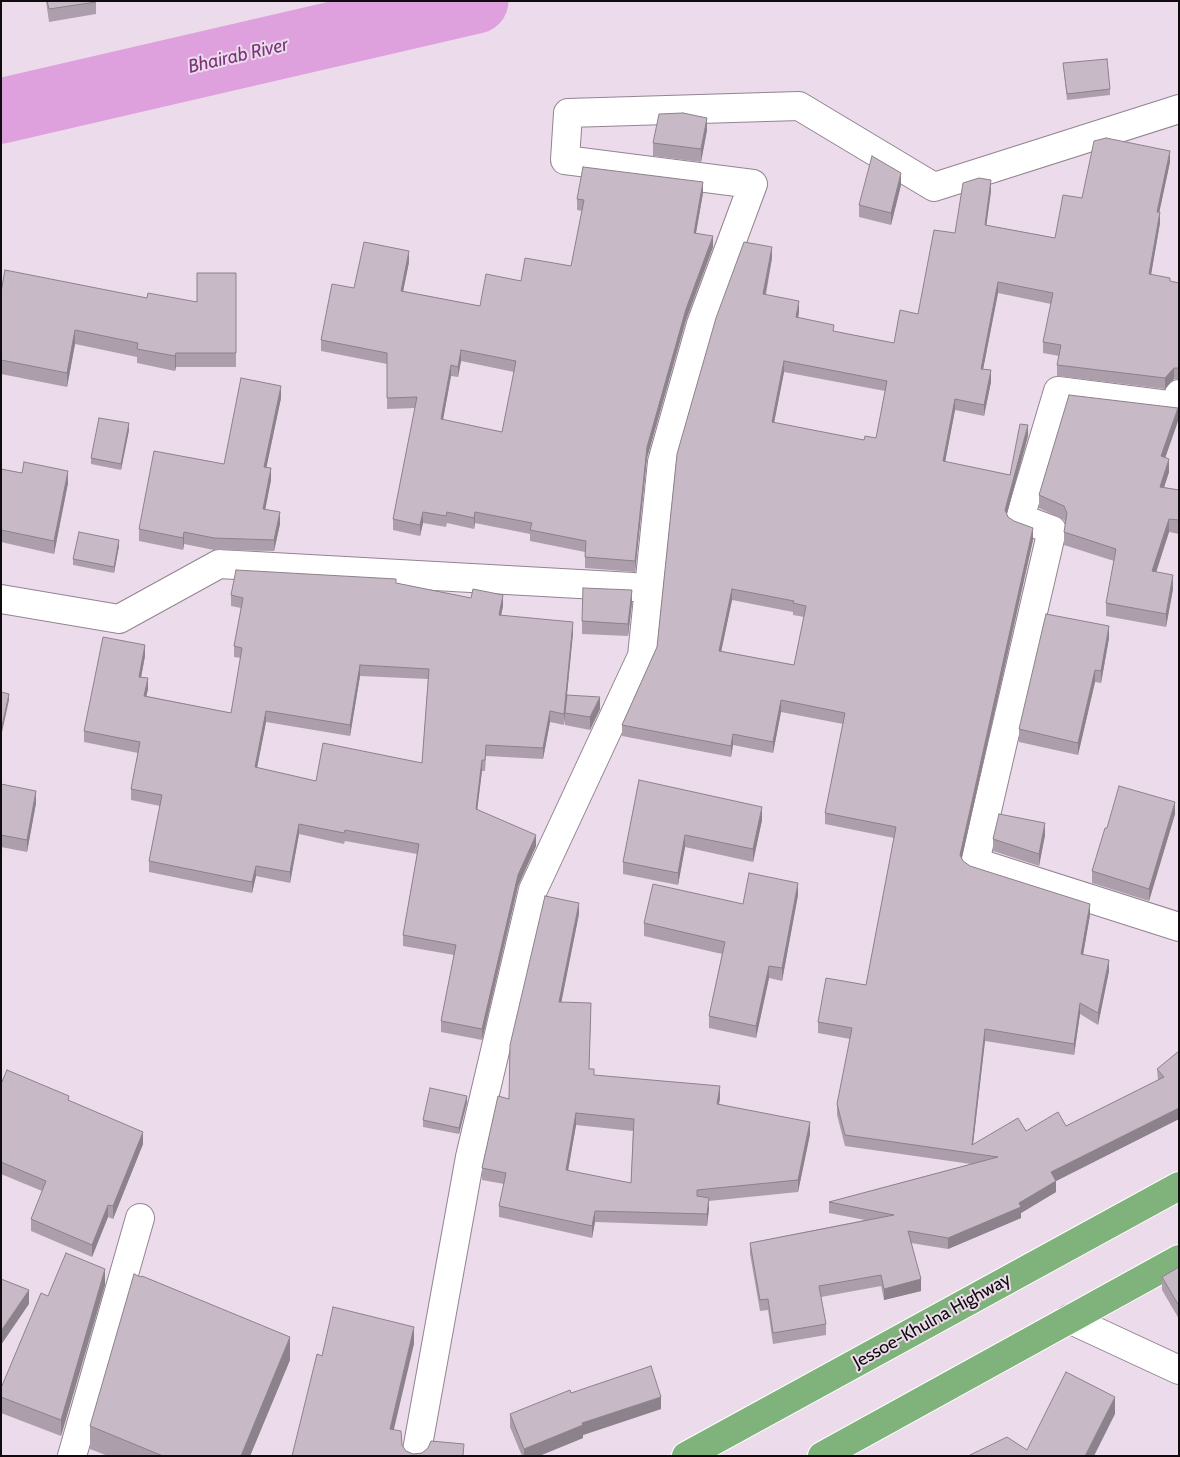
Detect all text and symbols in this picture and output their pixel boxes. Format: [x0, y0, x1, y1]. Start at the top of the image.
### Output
water label: Bhairab River [186, 33, 290, 79]
street label: Jessoe-Khulna Highway [849, 1269, 1015, 1373]

